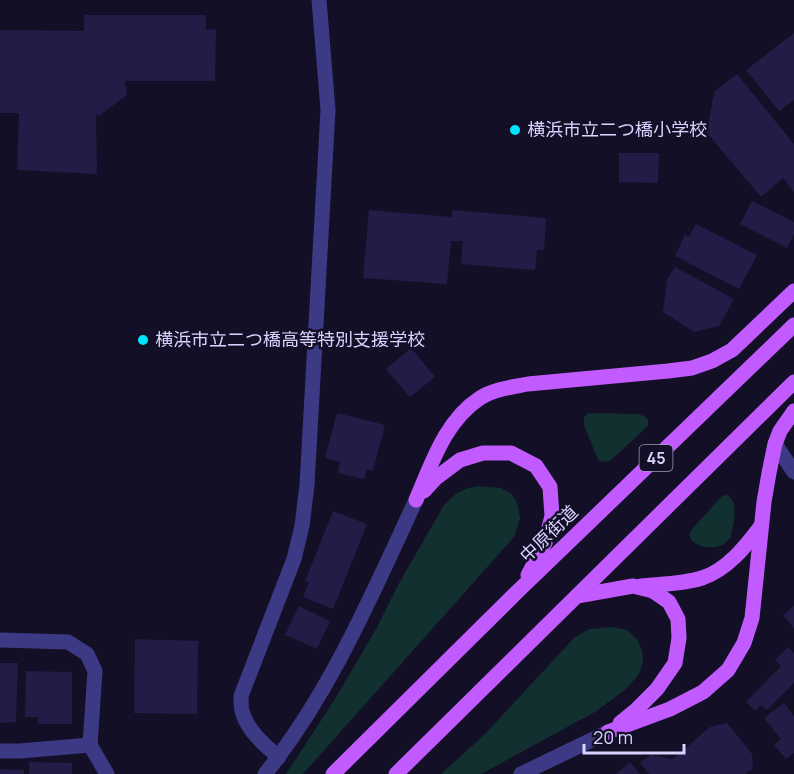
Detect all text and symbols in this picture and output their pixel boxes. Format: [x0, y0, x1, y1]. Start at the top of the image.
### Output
place label: 横浜市立二つ橋小学校 [527, 117, 707, 141]
marker: 横浜市立二つ橋小学校 [508, 123, 522, 137]
place label: 横浜市立二つ橋高等特別支援学校 [155, 327, 425, 351]
marker: 横浜市立二つ橋高等特別支援学校 [136, 333, 150, 347]
road number: 45 [640, 445, 672, 471]
street label: 中原街道 [514, 500, 583, 567]
scale bar [584, 717, 684, 755]
text: 20 m [593, 725, 633, 749]

